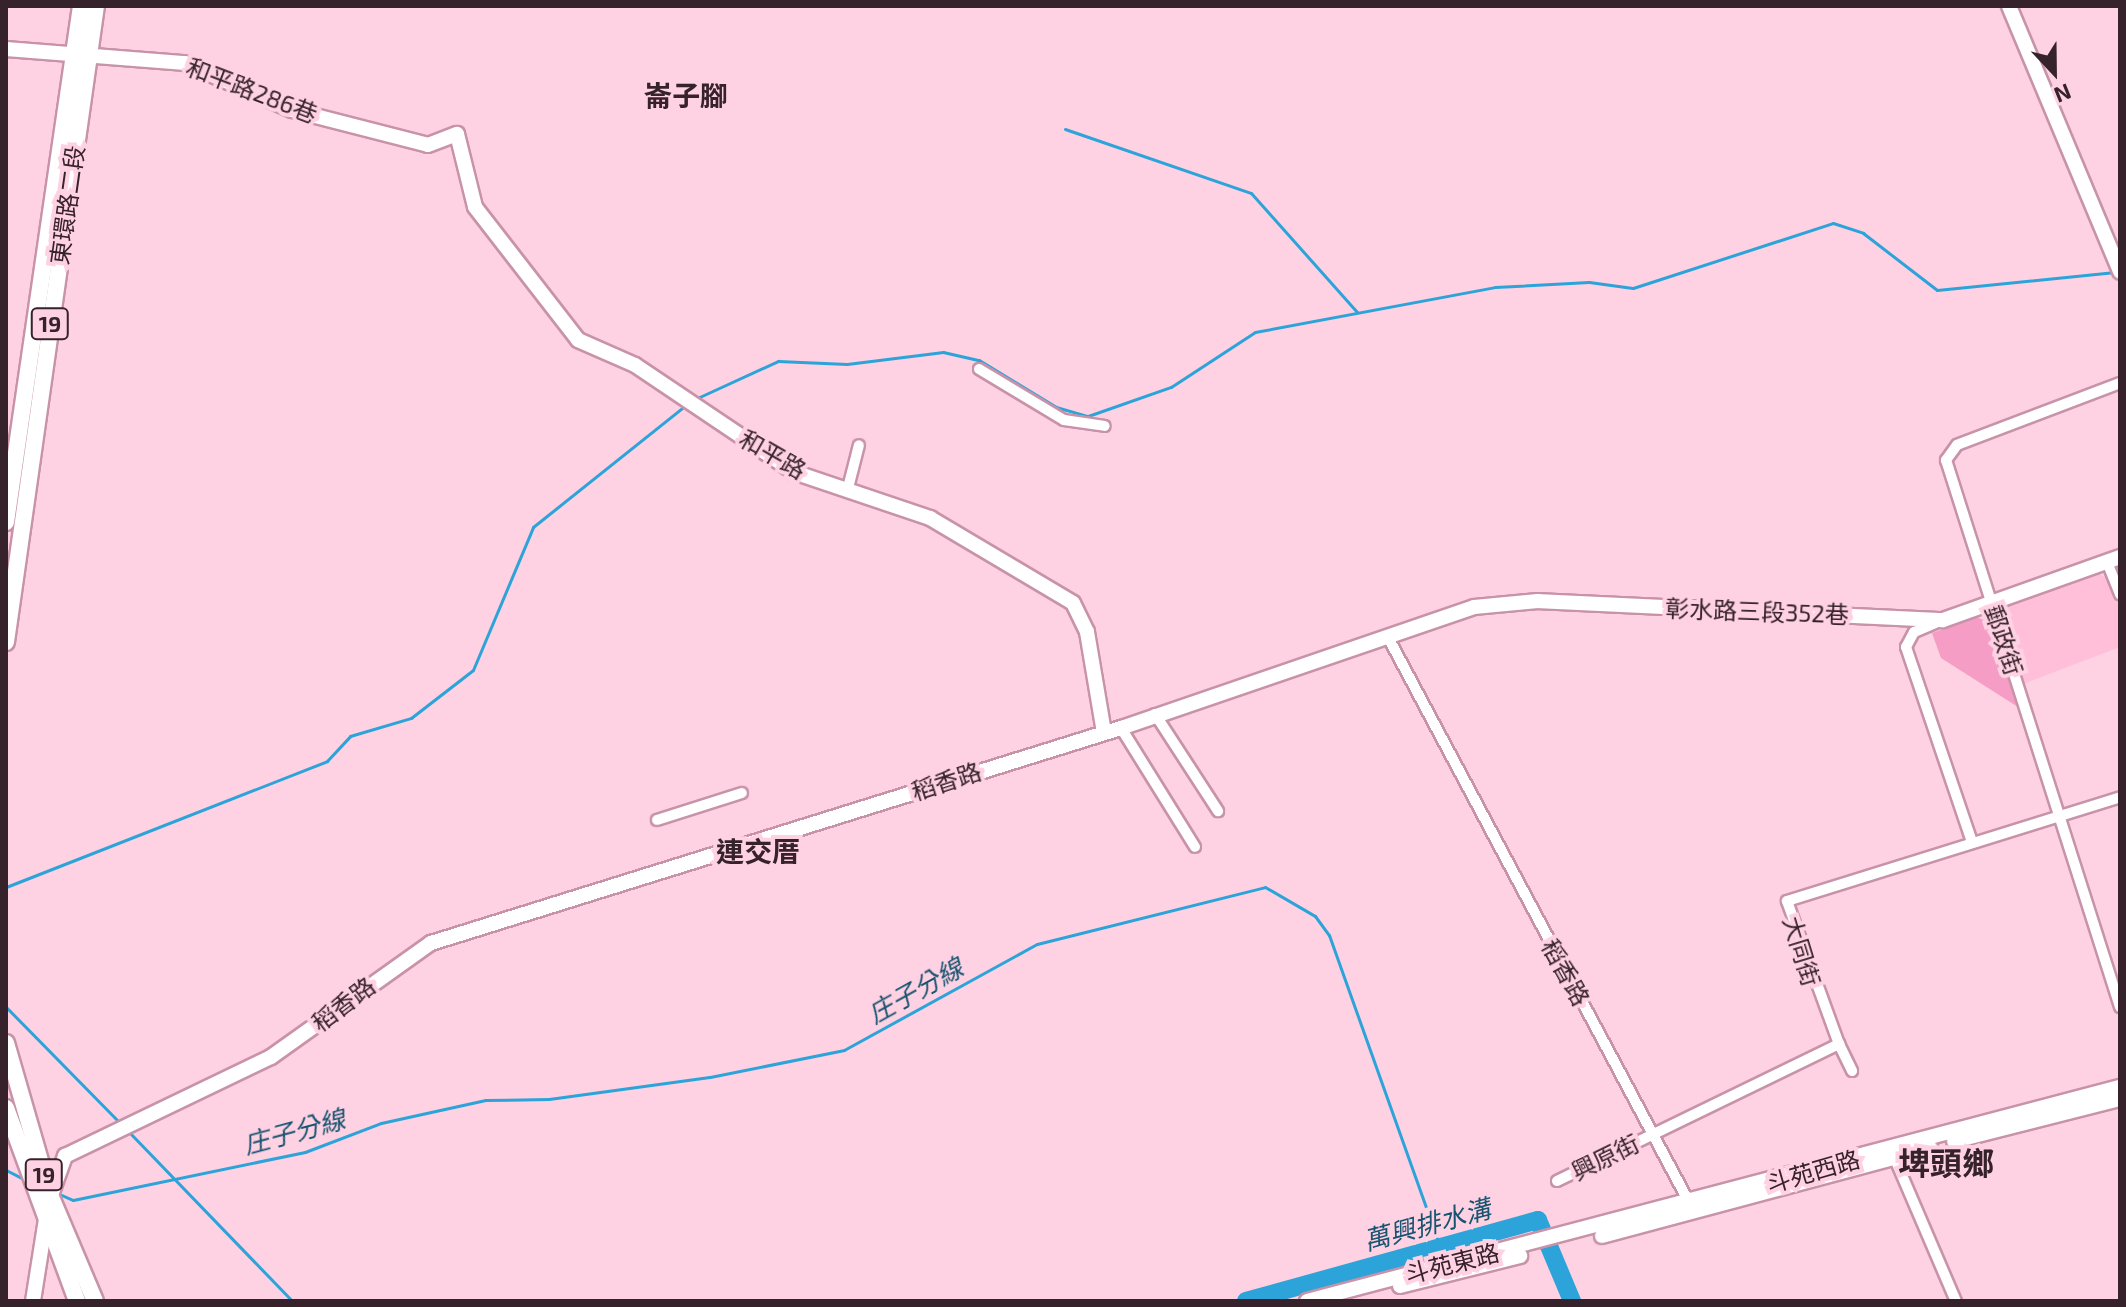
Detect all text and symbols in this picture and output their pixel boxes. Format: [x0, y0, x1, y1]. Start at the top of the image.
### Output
north arrow [2014, 32, 2094, 112]
street label: 和平路286巷 [183, 52, 321, 128]
district label: 崙子腳 [644, 78, 728, 112]
text: N [2051, 79, 2075, 109]
street label: 東環路二段 [44, 144, 90, 266]
road number: 19 [30, 306, 70, 342]
street label: 和平路 [735, 424, 811, 484]
street label: 彰水路三段352巷 [1665, 593, 1849, 629]
street label: 郵政街 [1979, 601, 2029, 679]
street label: 稻香路 [907, 756, 985, 806]
district label: 連交厝 [716, 834, 800, 868]
street label: 大同街 [1778, 912, 1826, 990]
street label: 稻香路 [1536, 934, 1596, 1010]
water label: 庄子分線 [862, 951, 968, 1029]
street label: 稻香路 [306, 971, 380, 1037]
water label: 庄子分線 [240, 1102, 348, 1160]
street label: 興原街 [1566, 1128, 1644, 1186]
district label: 埤頭鄉 [1898, 1143, 1994, 1181]
street label: 斗苑西路 [1763, 1144, 1863, 1198]
road number: 19 [24, 1157, 64, 1193]
water label: 萬興排水溝 [1360, 1192, 1494, 1256]
street label: 斗苑東路 [1402, 1237, 1502, 1289]

